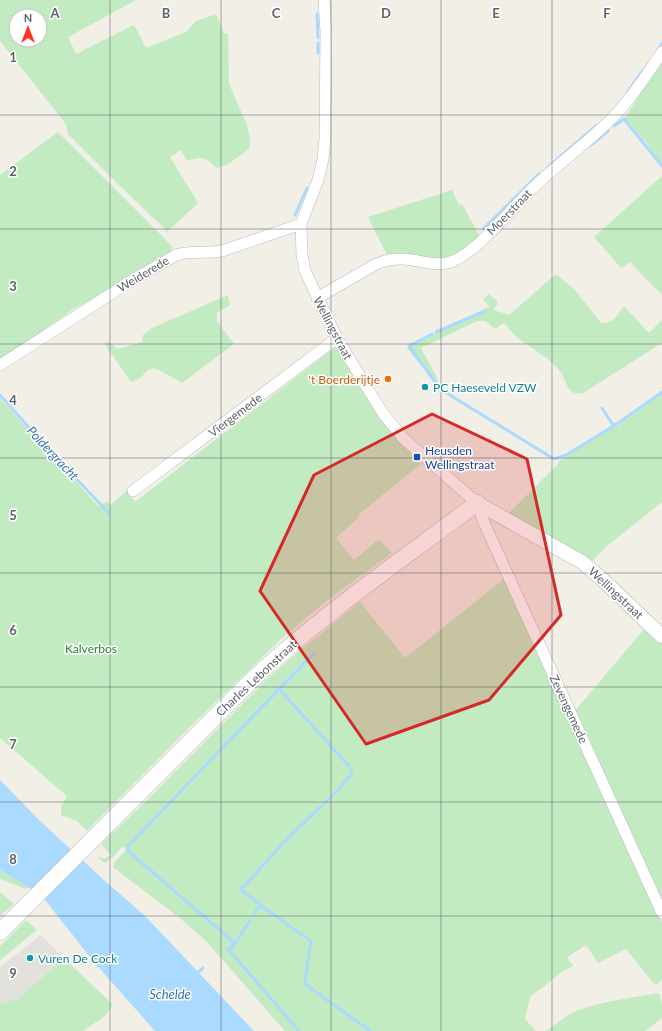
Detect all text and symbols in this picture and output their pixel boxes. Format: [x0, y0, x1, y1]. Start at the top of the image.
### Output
text: A [49, 5, 60, 21]
text: B [162, 5, 171, 21]
text: C [272, 5, 281, 21]
text: D [381, 5, 391, 21]
text: E [492, 5, 500, 21]
text: F [603, 5, 611, 21]
north arrow [8, 8, 48, 48]
text: N [24, 11, 32, 24]
text: 1 [9, 49, 17, 65]
text: 2 [9, 163, 17, 179]
street label: Moerstraat [483, 185, 535, 238]
street label: Weiderede [114, 253, 172, 295]
text: 3 [9, 278, 17, 294]
street label: Wellingstraat [310, 294, 356, 363]
place label: 't Boerderijtje [309, 372, 380, 387]
marker: 't Boerderijtje [383, 374, 393, 384]
place label: PC Haeseveld VZW [433, 380, 537, 395]
marker: PC Haeseveld VZW [420, 382, 430, 392]
street label: Viergemede [205, 390, 265, 440]
text: 4 [9, 392, 17, 408]
water label: Poldergracht [24, 423, 82, 484]
place label: Heusden Wellingstraat [425, 443, 495, 472]
marker: Heusden Wellingstraat [412, 452, 422, 462]
text: 5 [9, 507, 17, 523]
street label: Wellingstraat [585, 564, 647, 623]
text: 6 [9, 622, 17, 638]
street label: Charles Lebonstraat [213, 636, 300, 719]
park label: Kalverbos [65, 641, 117, 656]
street label: Zevengemede [547, 672, 591, 746]
text: 7 [9, 736, 17, 752]
text: 8 [9, 851, 17, 867]
place label: Vuren De Cock [38, 951, 118, 966]
marker: Vuren De Cock [25, 953, 35, 963]
text: 9 [9, 965, 17, 981]
water label: Schelde [149, 986, 191, 1002]

